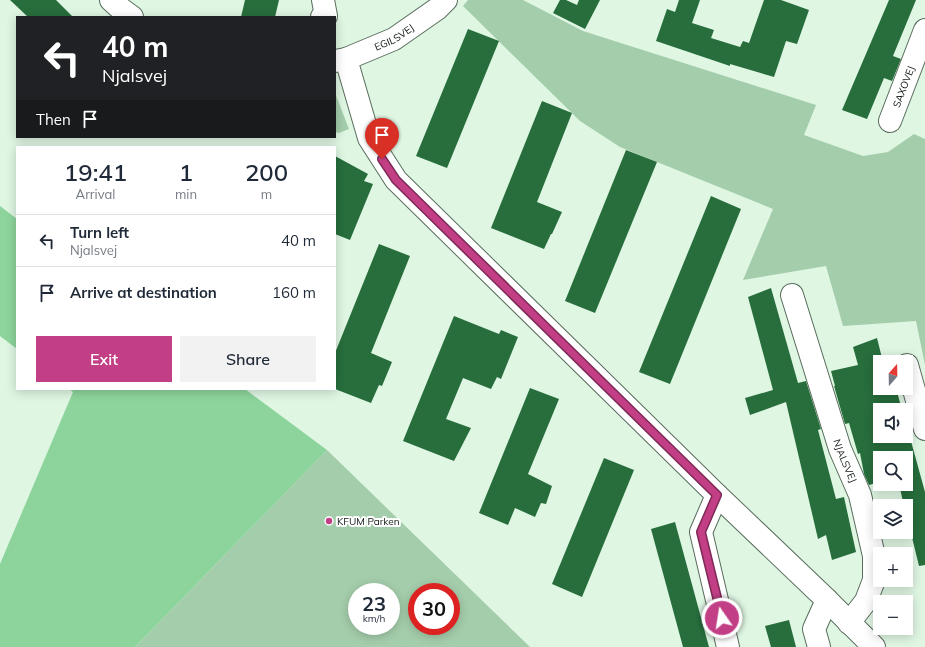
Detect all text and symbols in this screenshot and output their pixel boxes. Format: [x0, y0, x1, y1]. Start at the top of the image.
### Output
street label: EGILSVEJ [372, 21, 416, 53]
text: 40 m [102, 29, 168, 64]
icon: left [36, 32, 88, 84]
text: Njalsvej [102, 64, 167, 87]
street label: SAXOVEJ [889, 64, 917, 109]
icon: arrive [79, 108, 101, 130]
text: Then [36, 110, 71, 129]
pin [365, 118, 399, 159]
icon: arrive [371, 124, 393, 146]
text: 19:41 [64, 157, 127, 187]
text: 1 [179, 157, 193, 187]
text: 200 [245, 157, 288, 187]
text: Arrival [76, 186, 115, 202]
text: min [175, 186, 197, 202]
text: m [261, 186, 272, 202]
text: Turn left [70, 223, 129, 242]
icon: left [36, 230, 58, 252]
text: 40 m [281, 231, 316, 250]
text: Njalsvej [70, 242, 117, 258]
icon: arrive [36, 282, 58, 304]
text: Arrive at destination [70, 283, 217, 302]
text: 160 m [272, 283, 316, 302]
button: Exit [36, 336, 172, 382]
button: Share [180, 336, 316, 382]
north arrow [873, 355, 913, 395]
map controls [873, 355, 913, 635]
button: sound [873, 403, 913, 443]
street label: NJALSVEJ [831, 437, 860, 484]
button: search [873, 451, 913, 491]
button: layers [873, 499, 913, 539]
place label: KFUM Parken [337, 515, 400, 528]
marker: KFUM Parken [324, 516, 334, 526]
button: + [873, 547, 913, 587]
speed limit sign: 30 [408, 583, 460, 635]
text: 23 [362, 591, 386, 616]
button: − [873, 595, 913, 635]
position arrow [701, 597, 743, 639]
text: km/h [363, 612, 385, 625]

